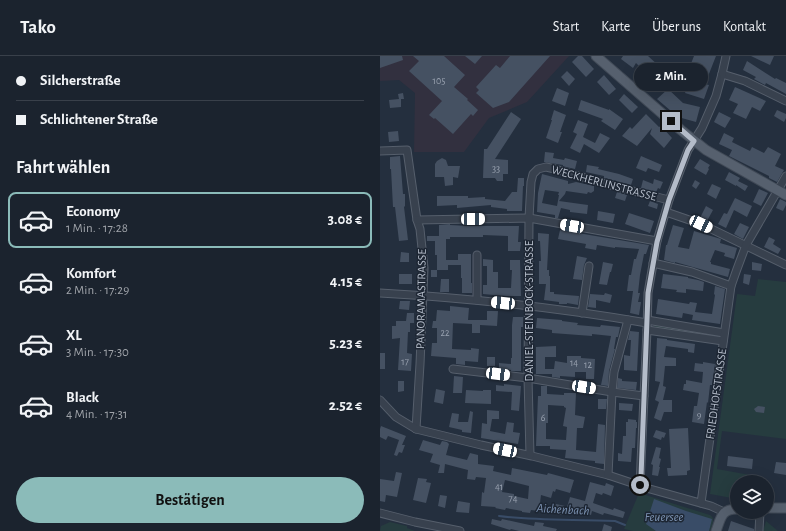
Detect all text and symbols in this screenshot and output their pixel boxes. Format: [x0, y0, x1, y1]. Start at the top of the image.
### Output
text: Tako [20, 18, 56, 37]
text: Start [553, 20, 579, 34]
text: Karte [601, 20, 630, 34]
text: Über uns [652, 20, 701, 34]
text: Kontakt [723, 20, 766, 34]
callout: 2 Min. [634, 63, 708, 91]
text: 2 Min. [655, 70, 687, 83]
text: Silcherstraße [40, 73, 121, 88]
house number: 105 [433, 76, 445, 86]
text: Schlichtener Straße [40, 112, 158, 127]
route end [662, 112, 680, 130]
text: Fahrt wählen [16, 159, 110, 177]
street label: WECKHERLINSTRASSE [550, 163, 658, 203]
house number: 33 [492, 164, 500, 174]
icon: car [18, 202, 54, 238]
text: Economy [66, 204, 120, 219]
text: 3.08 € [328, 212, 362, 227]
car [461, 213, 485, 225]
car [688, 213, 714, 235]
car [559, 218, 585, 234]
text: 1 Min. · 17:28 [66, 222, 128, 235]
street label: DANIEL-STEINBOCK-STRASSE [523, 240, 535, 381]
street label: PANORAMASTRASSE [414, 249, 428, 349]
icon: car [18, 264, 54, 300]
text: Komfort [66, 266, 116, 281]
text: 4.15 € [330, 274, 362, 289]
text: 2 Min. · 17:29 [66, 284, 129, 297]
car [490, 296, 516, 310]
icon: car [18, 326, 54, 362]
text: XL [66, 328, 82, 343]
house number: 22 [440, 328, 450, 338]
text: 5.23 € [329, 336, 362, 351]
text: 3 Min. · 17:30 [66, 346, 129, 359]
street label: FRIEDHOFSTRASSE [704, 348, 728, 440]
house number: 17 [401, 357, 409, 367]
house number: 14 [570, 358, 578, 368]
house number: 12 [584, 360, 592, 370]
car [485, 367, 511, 381]
car [571, 379, 597, 395]
icon: car [18, 388, 54, 424]
text: Black [66, 390, 99, 405]
text: 2.52 € [329, 398, 362, 413]
text: 4 Min. · 17:31 [66, 408, 127, 421]
house number: 9 [697, 410, 702, 420]
house number: 6 [541, 413, 546, 423]
car [492, 442, 518, 458]
map controls [730, 475, 774, 519]
button: layers [730, 475, 774, 519]
route start [631, 476, 649, 494]
button: Bestätigen [16, 477, 364, 523]
house number: 41 [495, 482, 503, 492]
house number: 74 [509, 494, 518, 504]
water label: Aichenbach [535, 502, 590, 518]
water label: Feuersee [644, 511, 684, 524]

